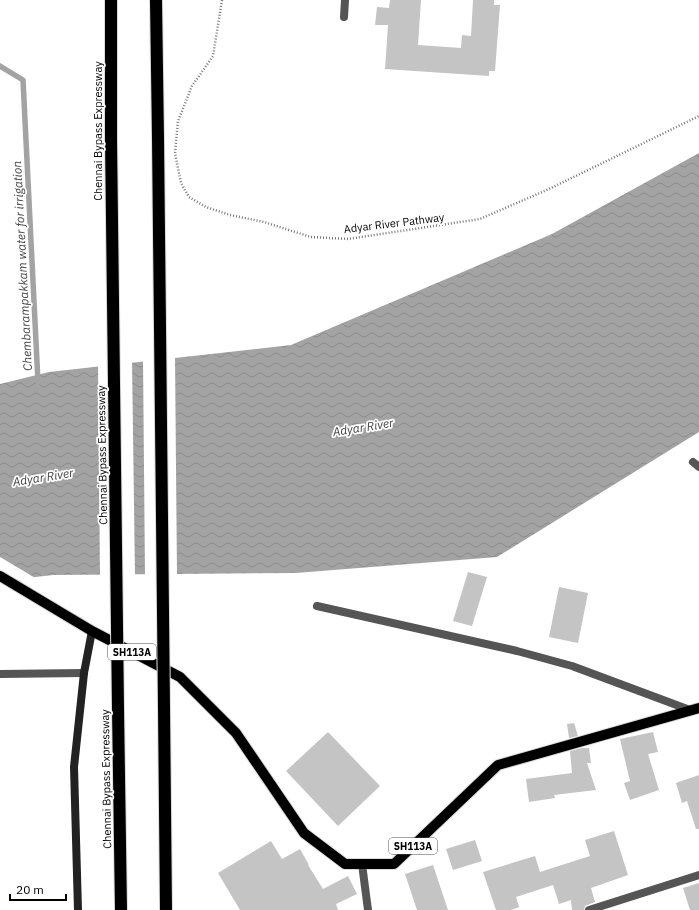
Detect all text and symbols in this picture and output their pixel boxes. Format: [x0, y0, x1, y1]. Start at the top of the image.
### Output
street label: Chennai Bypass Expressway [91, 61, 105, 201]
water label: Chembarampakkam water for irrigation [9, 160, 35, 371]
street label: Adyar River Pathway [343, 210, 446, 236]
street label: Chennai Bypass Expressway [94, 385, 110, 525]
water label: Adyar River [331, 415, 395, 439]
water label: Adyar River [11, 465, 75, 489]
road number: SH113A [108, 644, 156, 660]
street label: Chennai Bypass Expressway [98, 709, 114, 849]
road number: SH113A [389, 838, 437, 854]
scale bar [10, 876, 66, 902]
text: 20 m [16, 882, 44, 897]

